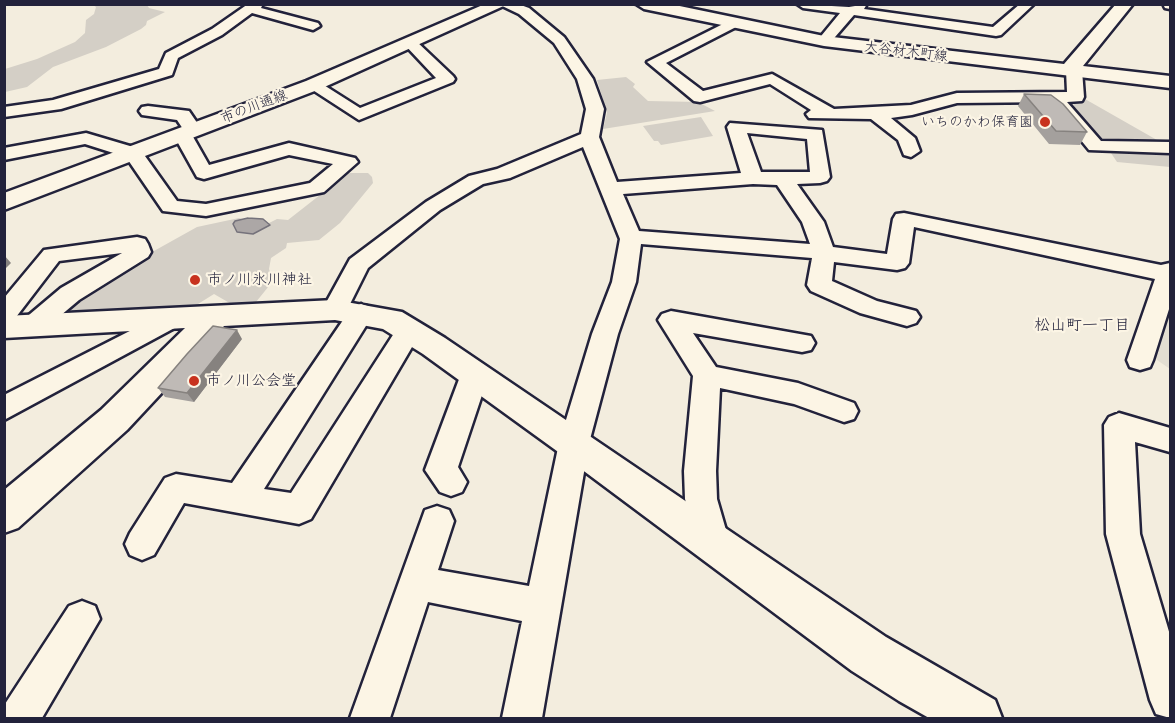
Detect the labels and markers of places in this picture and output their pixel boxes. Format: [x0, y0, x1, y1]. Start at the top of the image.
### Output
place label: いちのかわ保育園 [921, 114, 1033, 130]
marker: いちのかわ保育園 [1038, 115, 1052, 129]
place label: 市ノ川氷川神社 [207, 271, 312, 289]
marker: 市ノ川氷川神社 [188, 273, 202, 287]
place label: 市ノ川公会堂 [206, 372, 296, 390]
marker: 市ノ川公会堂 [187, 374, 201, 388]

